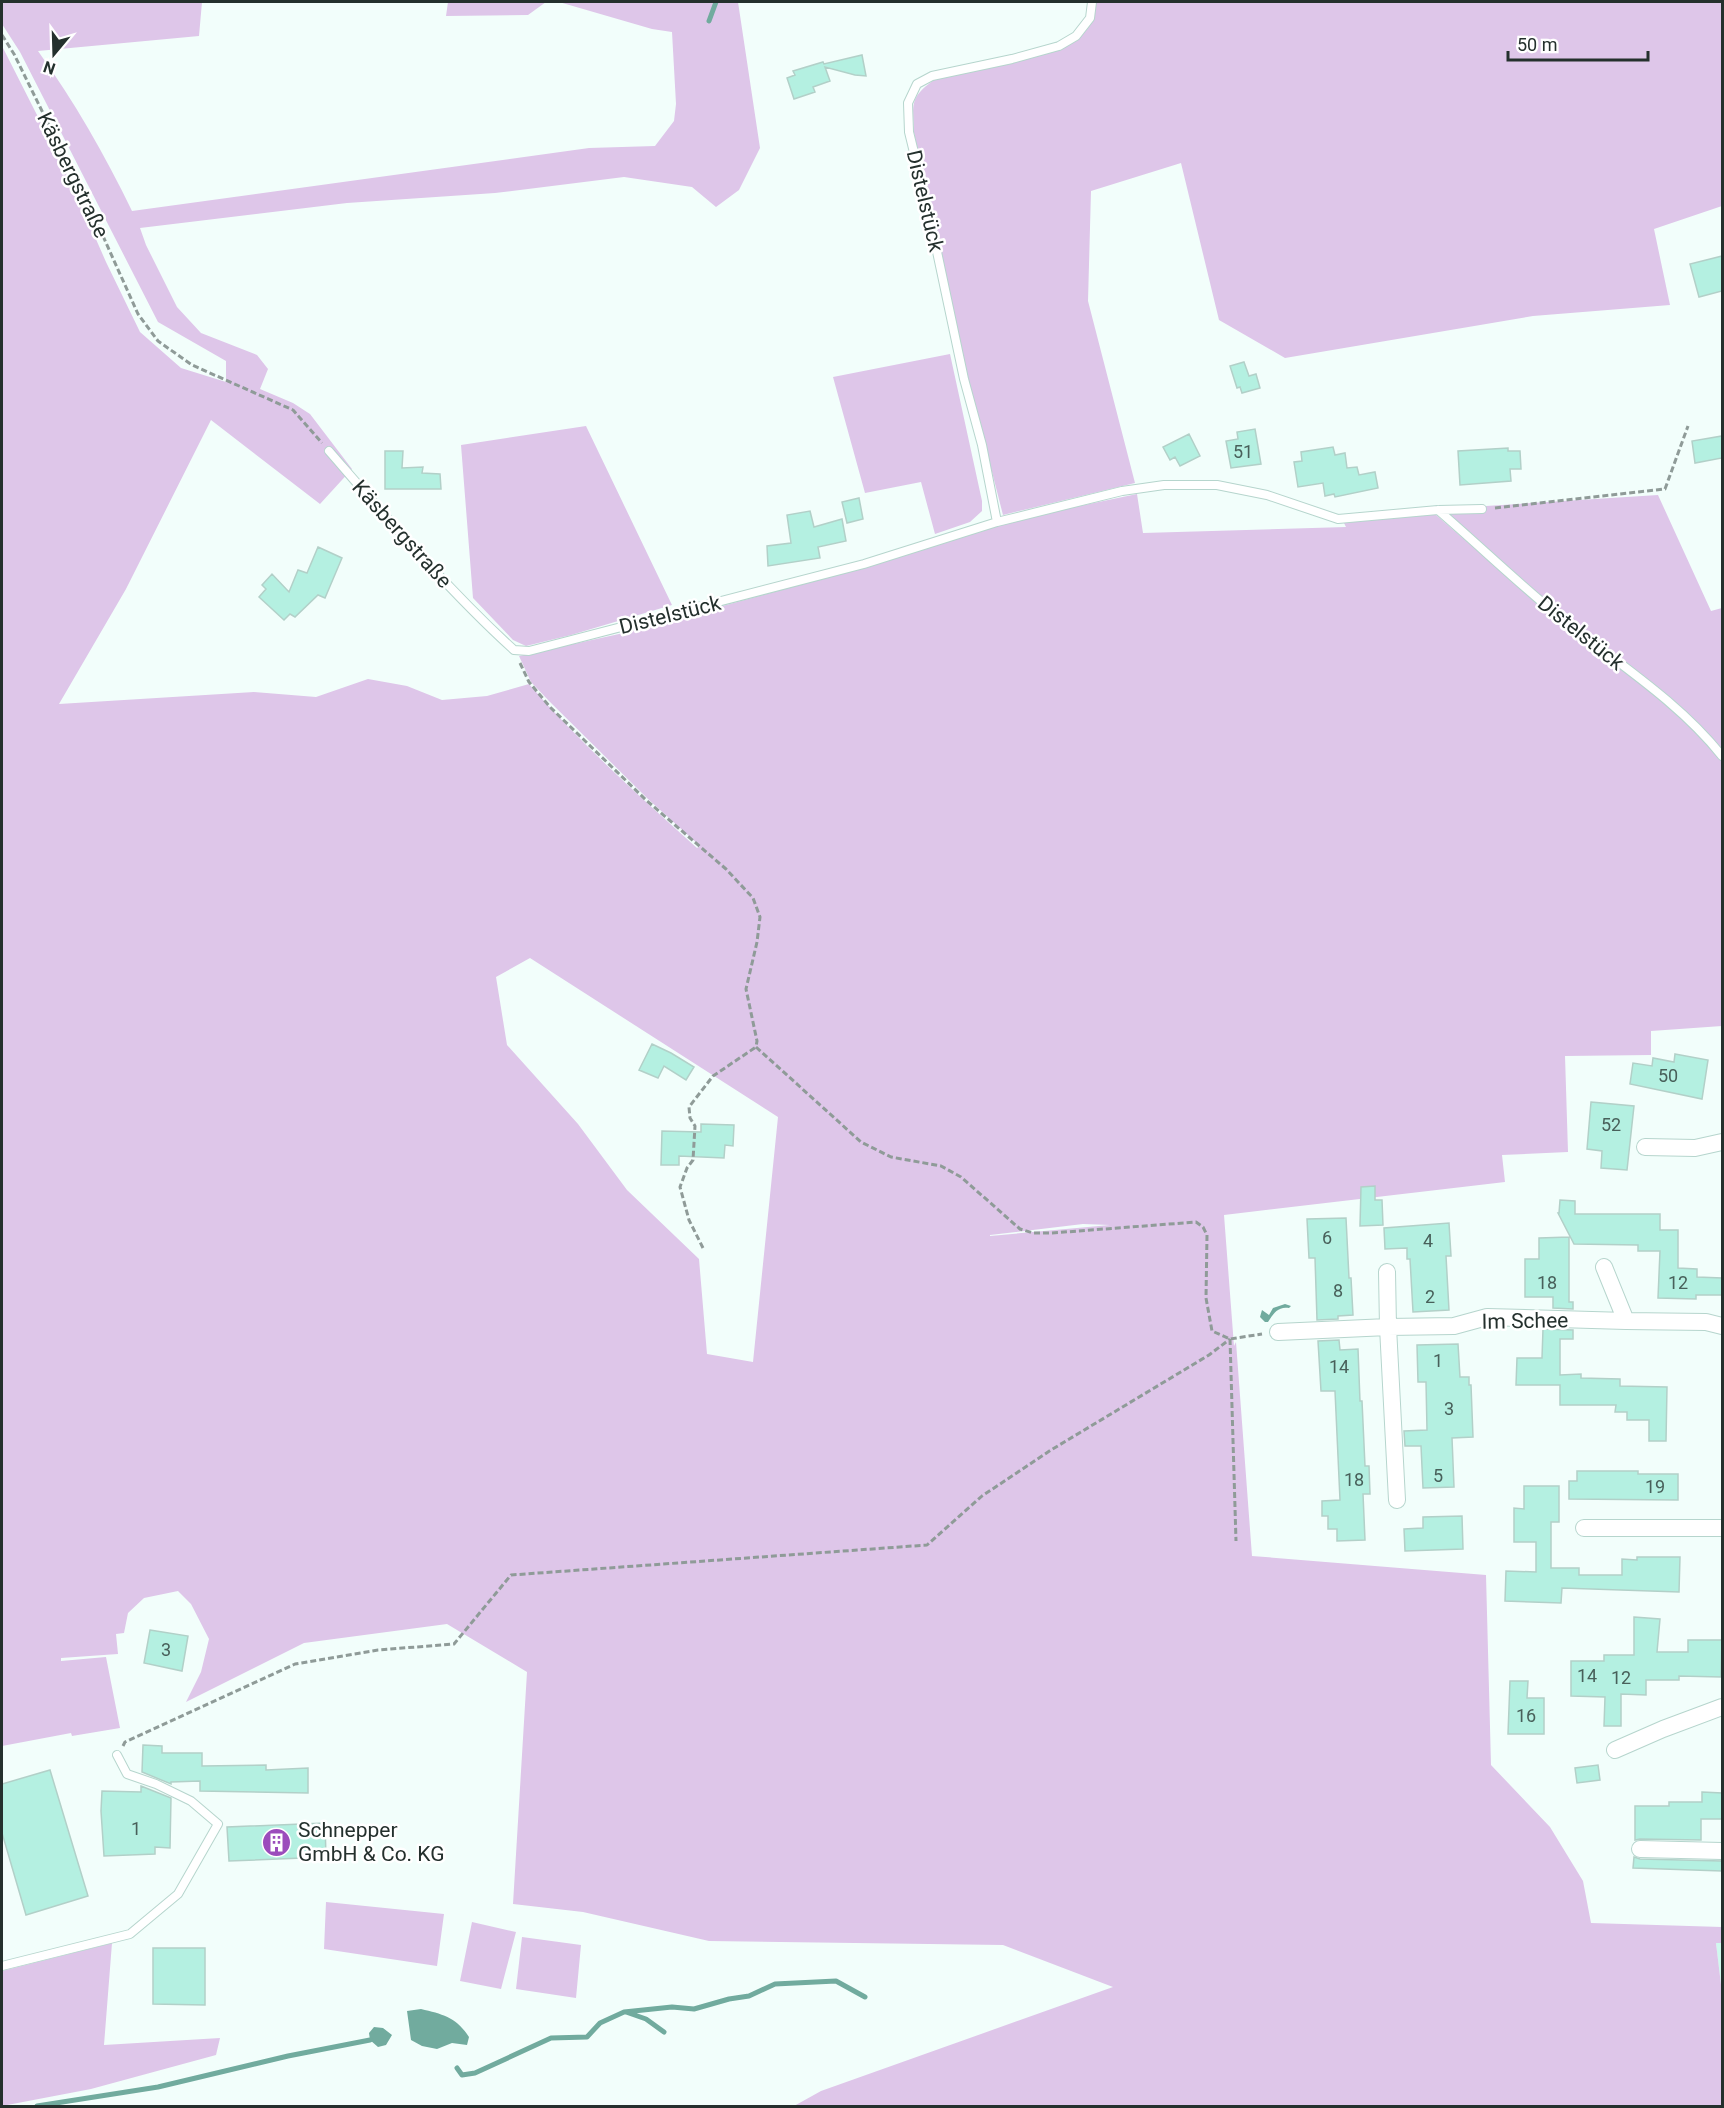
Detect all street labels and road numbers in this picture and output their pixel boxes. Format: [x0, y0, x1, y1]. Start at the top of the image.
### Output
street label: Käsbergstraße [32, 108, 114, 242]
street label: Distelstück [902, 148, 948, 255]
street label: Käsbergstraße [347, 475, 457, 593]
street label: Distelstück [617, 591, 724, 639]
street label: Distelstück [1533, 591, 1629, 675]
street label: Im Schee [1481, 1308, 1569, 1334]

